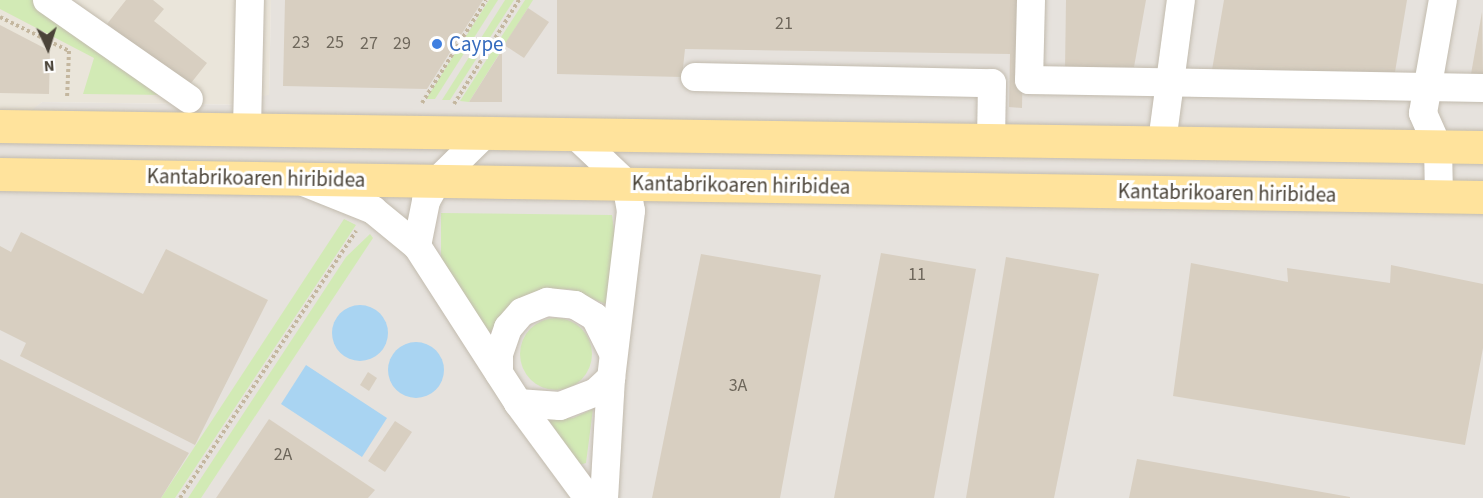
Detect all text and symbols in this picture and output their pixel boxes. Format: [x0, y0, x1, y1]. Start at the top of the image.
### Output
house number: 21 [775, 13, 793, 35]
north arrow [18, 18, 78, 78]
place label: Caype [449, 31, 503, 57]
house number: 23 [292, 32, 310, 54]
house number: 25 [326, 32, 344, 54]
house number: 27 [360, 33, 378, 55]
house number: 29 [393, 33, 411, 55]
marker: Caype [430, 37, 444, 51]
text: N [43, 55, 55, 77]
street label: Kantabrikoaren hiribidea [147, 163, 365, 193]
street label: Kantabrikoaren hiribidea [632, 170, 850, 200]
street label: Kantabrikoaren hiribidea [1118, 178, 1336, 208]
house number: 11 [908, 264, 926, 286]
house number: 3A [729, 375, 747, 397]
house number: 2A [274, 444, 292, 466]

